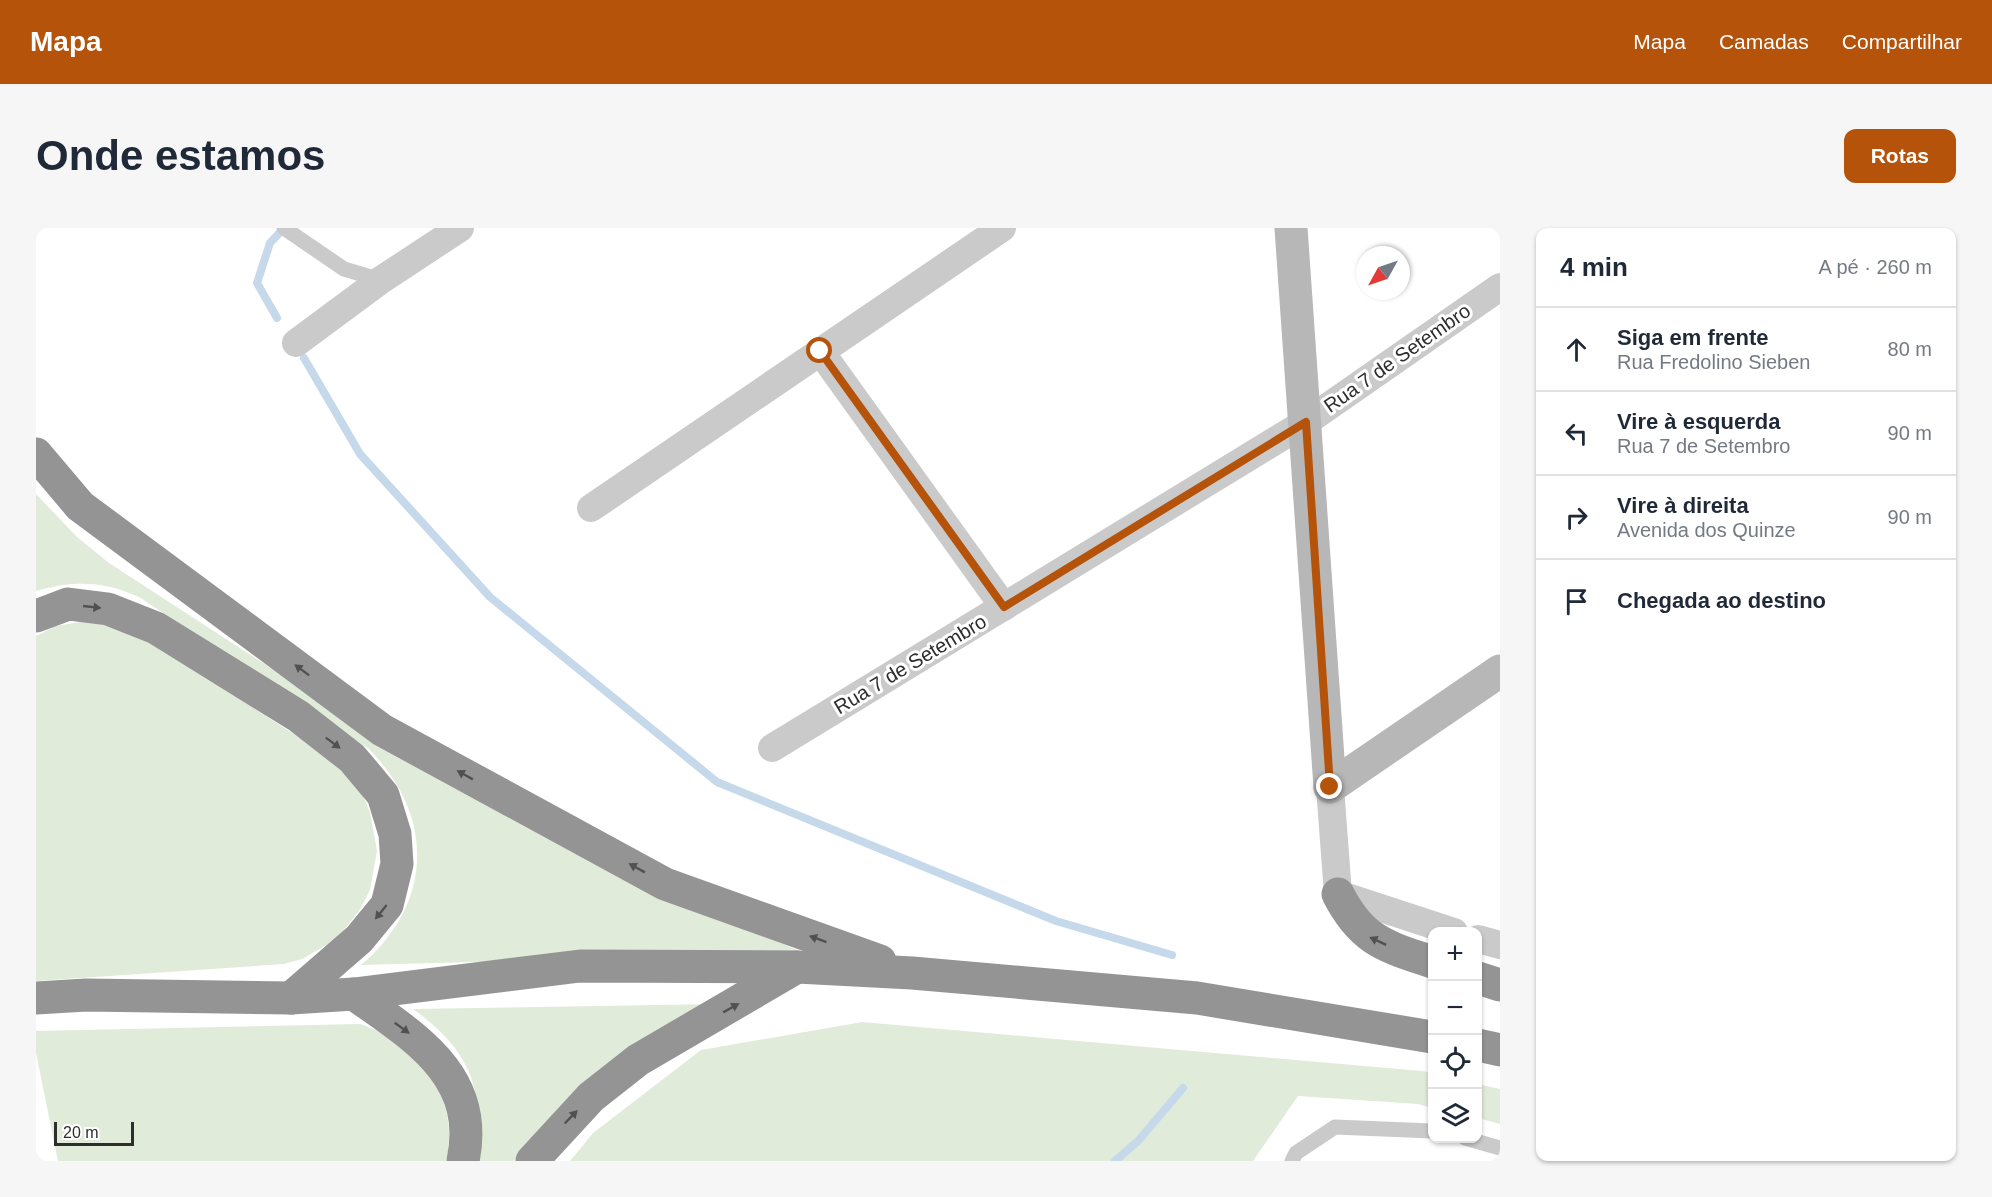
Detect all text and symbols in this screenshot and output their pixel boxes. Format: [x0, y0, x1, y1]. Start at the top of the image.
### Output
text: Mapa [30, 26, 102, 57]
text: Mapa [1633, 30, 1686, 53]
text: Camadas [1719, 30, 1809, 53]
text: Compartilhar [1842, 30, 1962, 53]
button: Rotas [1844, 129, 1956, 183]
text: Onde estamos [36, 132, 325, 179]
north arrow [1356, 246, 1410, 300]
text: 4 min [1560, 252, 1628, 282]
text: A pé · 260 m [1819, 256, 1932, 278]
street label: Rua 7 de Setembro [1320, 299, 1474, 417]
text: Siga em frente [1617, 325, 1769, 350]
icon: ahead [1560, 333, 1593, 366]
route start [806, 337, 832, 363]
text: 80 m [1888, 338, 1932, 360]
text: Rua Fredolino Sieben [1617, 351, 1810, 373]
text: Vire à esquerda [1617, 409, 1780, 434]
icon: left [1560, 417, 1593, 450]
text: 90 m [1888, 422, 1932, 444]
text: Rua 7 de Setembro [1617, 435, 1790, 457]
text: Vire à direita [1617, 493, 1749, 518]
icon: right [1560, 501, 1593, 534]
text: 90 m [1888, 506, 1932, 528]
text: Avenida dos Quinze [1617, 519, 1796, 541]
icon: arrive [1560, 585, 1593, 618]
text: Chegada ao destino [1617, 588, 1826, 613]
one-way arrow [83, 602, 102, 612]
street label: Rua 7 de Setembro [830, 610, 990, 718]
one-way arrow [294, 664, 309, 676]
one-way arrow [325, 737, 341, 749]
one-way arrow [457, 770, 474, 780]
route end [1316, 773, 1342, 799]
one-way arrow [628, 863, 645, 873]
one-way arrow [375, 904, 388, 919]
map controls [1428, 927, 1482, 1143]
button: + [1428, 927, 1482, 981]
one-way arrow [809, 934, 827, 943]
one-way arrow [1369, 936, 1387, 946]
button: − [1428, 981, 1482, 1035]
one-way arrow [723, 1003, 740, 1013]
one-way arrow [394, 1022, 409, 1034]
button: locate [1428, 1035, 1482, 1089]
button: layers [1428, 1089, 1482, 1143]
one-way arrow [564, 1110, 578, 1125]
scale bar [54, 1119, 134, 1146]
text: 20 m [63, 1124, 99, 1141]

